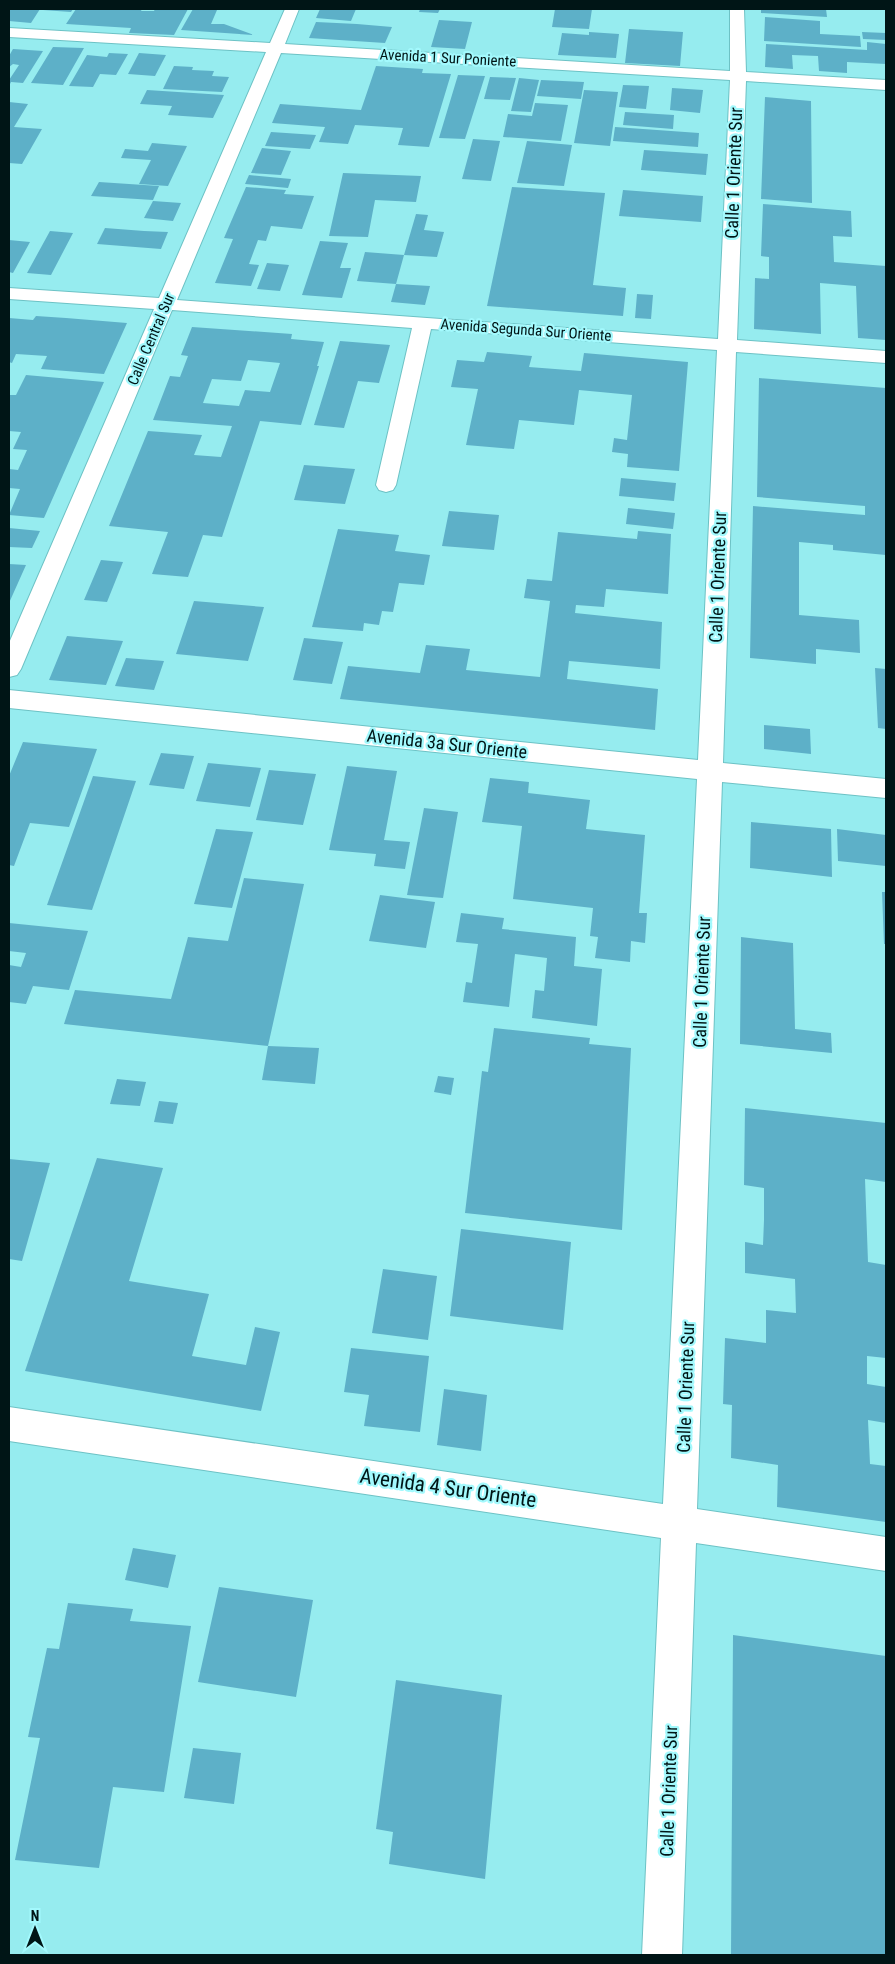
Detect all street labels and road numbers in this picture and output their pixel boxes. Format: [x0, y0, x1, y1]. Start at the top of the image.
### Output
street label: Avenida 1 Sur Poniente [379, 45, 517, 71]
street label: Calle 1 Oriente Sur [721, 106, 746, 239]
street label: Calle Central Sur [124, 290, 179, 388]
street label: Avenida Segunda Sur Oriente [440, 315, 612, 345]
street label: Calle 1 Oriente Sur [705, 510, 730, 643]
street label: Avenida 3a Sur Oriente [366, 725, 528, 762]
street label: Calle 1 Oriente Sur [689, 915, 714, 1048]
street label: Calle 1 Oriente Sur [673, 1320, 698, 1453]
street label: Avenida 4 Sur Oriente [358, 1464, 538, 1512]
street label: Calle 1 Oriente Sur [656, 1724, 681, 1857]

